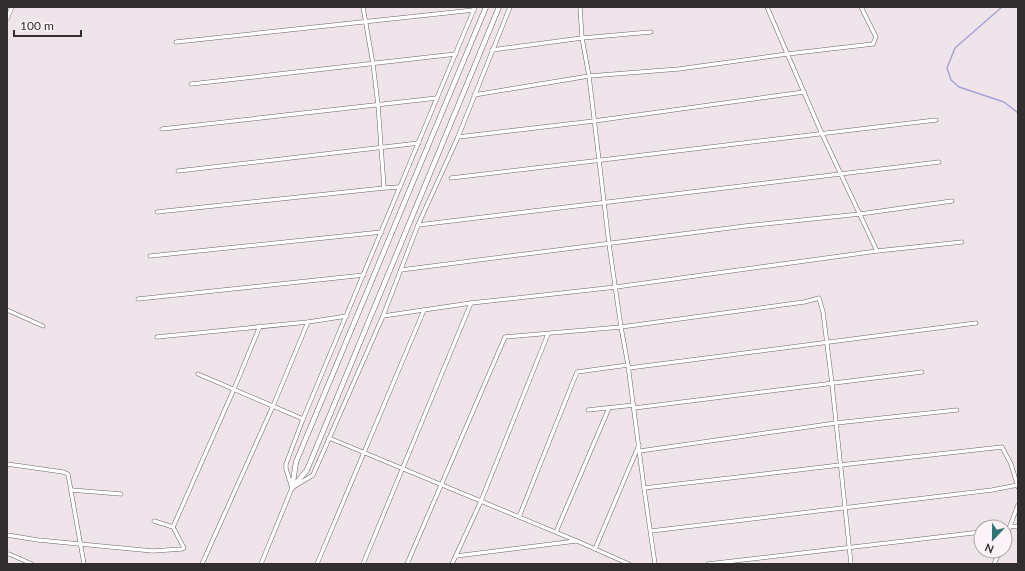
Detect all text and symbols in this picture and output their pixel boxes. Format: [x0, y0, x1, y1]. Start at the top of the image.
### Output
scale bar [14, 12, 81, 38]
text: 100 m [20, 18, 54, 33]
north arrow [973, 519, 1013, 559]
text: N [983, 541, 995, 556]

